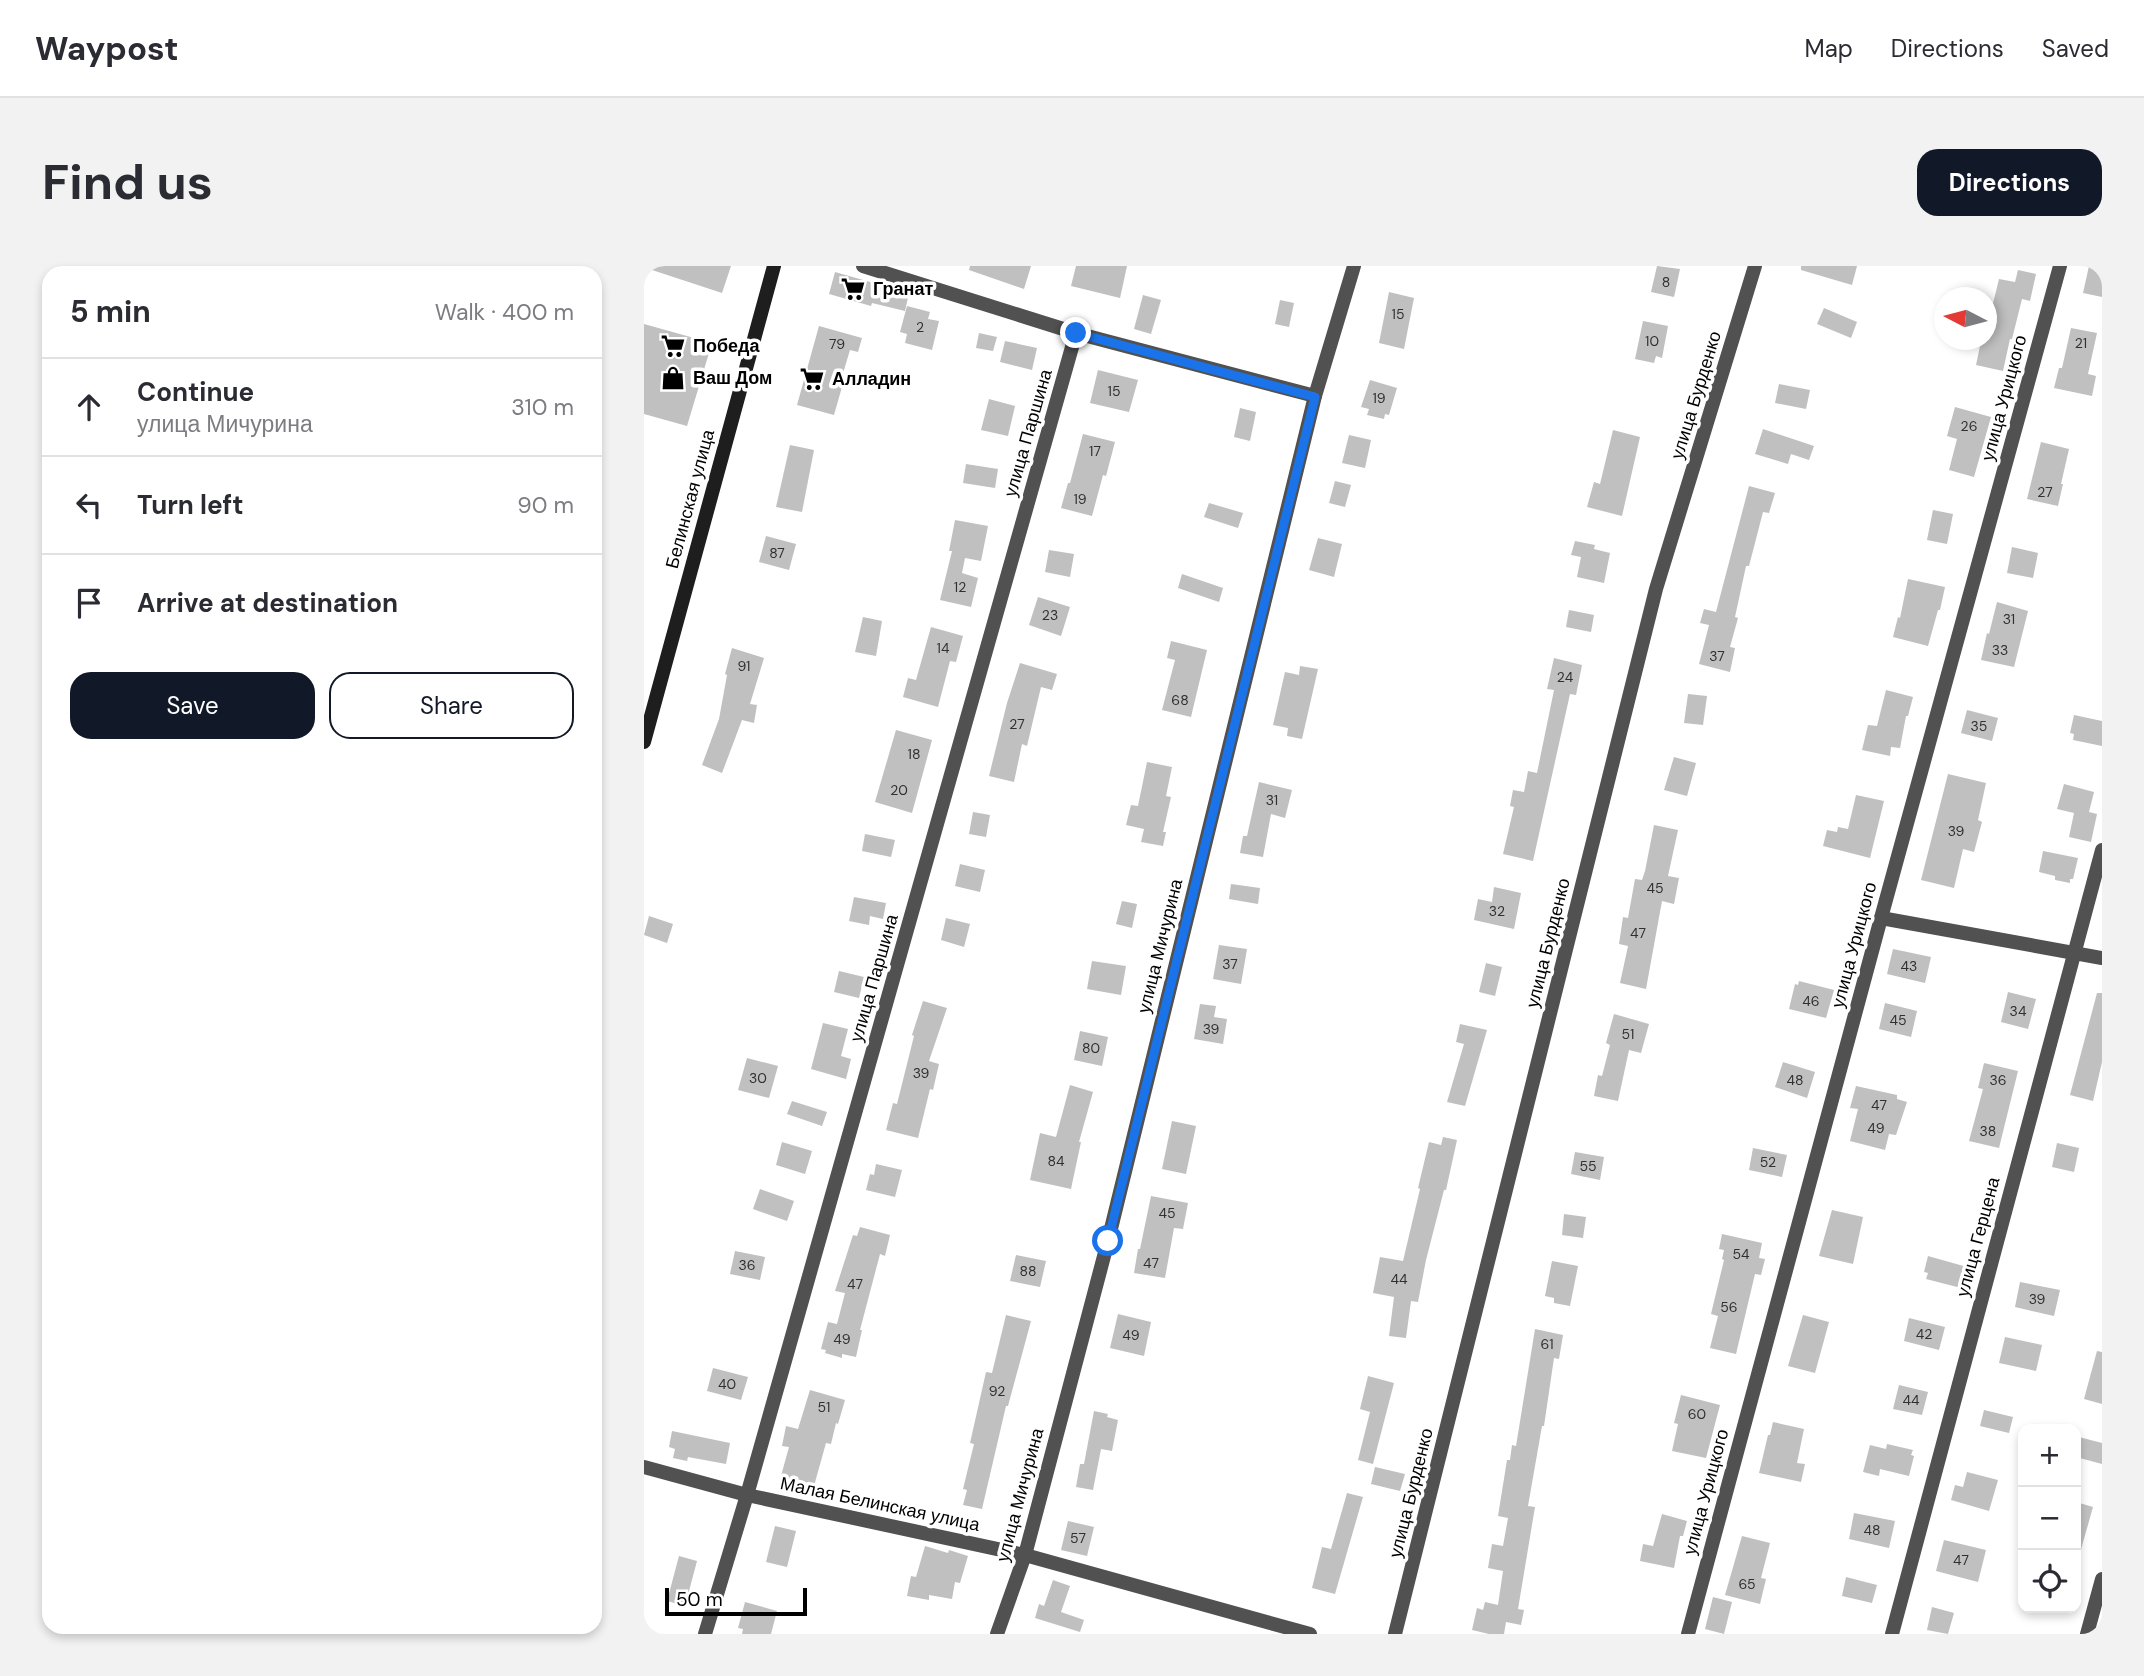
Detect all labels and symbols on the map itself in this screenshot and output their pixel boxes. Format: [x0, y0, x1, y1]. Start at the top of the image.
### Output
house number: 8 [1662, 273, 1670, 291]
supermarket icon: Гранат [839, 275, 867, 303]
place label: Гранат [873, 277, 933, 301]
north arrow [1934, 287, 1997, 350]
house number: 15 [1392, 305, 1404, 323]
route end [1060, 317, 1091, 348]
house number: 2 [916, 318, 924, 336]
street label: улица Бурденко [1665, 328, 1727, 462]
supermarket icon: Победа [659, 332, 687, 360]
house number: 10 [1645, 332, 1659, 350]
street label: улица Урицкого [1976, 332, 2032, 464]
place label: Победа [693, 334, 760, 358]
house number: 21 [2075, 334, 2087, 352]
house number: 79 [829, 335, 845, 353]
shop icon: Ваш Дом [659, 364, 687, 392]
supermarket icon: Алладин [798, 365, 826, 393]
street label: улица Паршина [998, 365, 1058, 500]
place label: Ваш Дом [693, 366, 772, 390]
place label: Алладин [832, 367, 911, 391]
house number: 15 [1108, 382, 1120, 400]
house number: 19 [1372, 389, 1386, 407]
house number: 26 [1961, 417, 1977, 435]
street label: Белинская улица [660, 426, 720, 571]
house number: 17 [1089, 442, 1101, 460]
house number: 27 [2037, 483, 2053, 501]
house number: 19 [1073, 490, 1087, 508]
house number: 87 [769, 544, 785, 562]
house number: 12 [954, 578, 966, 596]
house number: 23 [1042, 606, 1058, 624]
house number: 31 [2003, 610, 2015, 628]
house number: 14 [937, 639, 950, 657]
house number: 33 [1992, 641, 2008, 659]
house number: 37 [1709, 647, 1725, 665]
house number: 91 [738, 657, 750, 675]
house number: 24 [1557, 668, 1574, 686]
house number: 68 [1171, 691, 1189, 709]
house number: 27 [1009, 715, 1025, 733]
house number: 35 [1971, 717, 1987, 735]
house number: 18 [908, 745, 920, 763]
house number: 20 [890, 781, 908, 799]
house number: 31 [1266, 791, 1278, 809]
house number: 39 [1948, 822, 1965, 840]
street label: улица Мичурина [1132, 875, 1189, 1016]
street label: улица Бурденко [1520, 876, 1576, 1010]
house number: 45 [1646, 879, 1664, 897]
street label: улица Урицкого [1826, 879, 1882, 1011]
house number: 32 [1489, 902, 1505, 920]
street label: улица Паршина [844, 910, 904, 1045]
house number: 47 [1630, 924, 1646, 942]
house number: 37 [1222, 955, 1238, 973]
house number: 43 [1901, 957, 1917, 975]
house number: 46 [1802, 992, 1820, 1010]
house number: 34 [2010, 1002, 2027, 1020]
house number: 45 [1889, 1011, 1907, 1029]
house number: 39 [1203, 1020, 1220, 1038]
house number: 51 [1622, 1025, 1634, 1043]
house number: 80 [1082, 1039, 1100, 1057]
house number: 39 [913, 1064, 930, 1082]
house number: 30 [749, 1069, 767, 1087]
house number: 48 [1786, 1071, 1804, 1089]
house number: 36 [1989, 1071, 2007, 1089]
house number: 47 [1871, 1096, 1887, 1114]
house number: 49 [1867, 1119, 1885, 1137]
house number: 38 [1980, 1122, 1996, 1140]
house number: 84 [1047, 1152, 1065, 1170]
house number: 52 [1760, 1153, 1776, 1171]
house number: 55 [1579, 1157, 1597, 1175]
street label: улица Герцена [1951, 1174, 2006, 1299]
house number: 45 [1158, 1204, 1176, 1222]
route start [1092, 1225, 1123, 1256]
house number: 54 [1732, 1245, 1750, 1263]
house number: 47 [1143, 1254, 1159, 1272]
house number: 36 [738, 1256, 756, 1274]
house number: 88 [1019, 1262, 1037, 1280]
house number: 44 [1391, 1270, 1408, 1288]
house number: 47 [847, 1275, 863, 1293]
house number: 39 [2029, 1290, 2046, 1308]
house number: 56 [1720, 1298, 1738, 1316]
house number: 42 [1916, 1325, 1932, 1343]
house number: 49 [1122, 1326, 1140, 1344]
house number: 49 [833, 1330, 851, 1348]
house number: 61 [1540, 1335, 1554, 1353]
house number: 40 [718, 1375, 736, 1393]
house number: 92 [989, 1382, 1005, 1400]
house number: 44 [1903, 1391, 1920, 1409]
house number: 51 [818, 1398, 830, 1416]
house number: 60 [1688, 1405, 1706, 1423]
street label: улица Мичурина [991, 1425, 1050, 1565]
street label: улица Бурденко [1383, 1426, 1439, 1560]
street label: улица Урицкого [1678, 1426, 1734, 1558]
street label: Малая Белинская улица [778, 1471, 983, 1537]
house number: 48 [1863, 1521, 1881, 1539]
house number: 57 [1070, 1529, 1086, 1547]
house number: 47 [1953, 1551, 1969, 1569]
house number: 65 [1738, 1575, 1756, 1593]
scale bar [665, 1585, 807, 1617]

